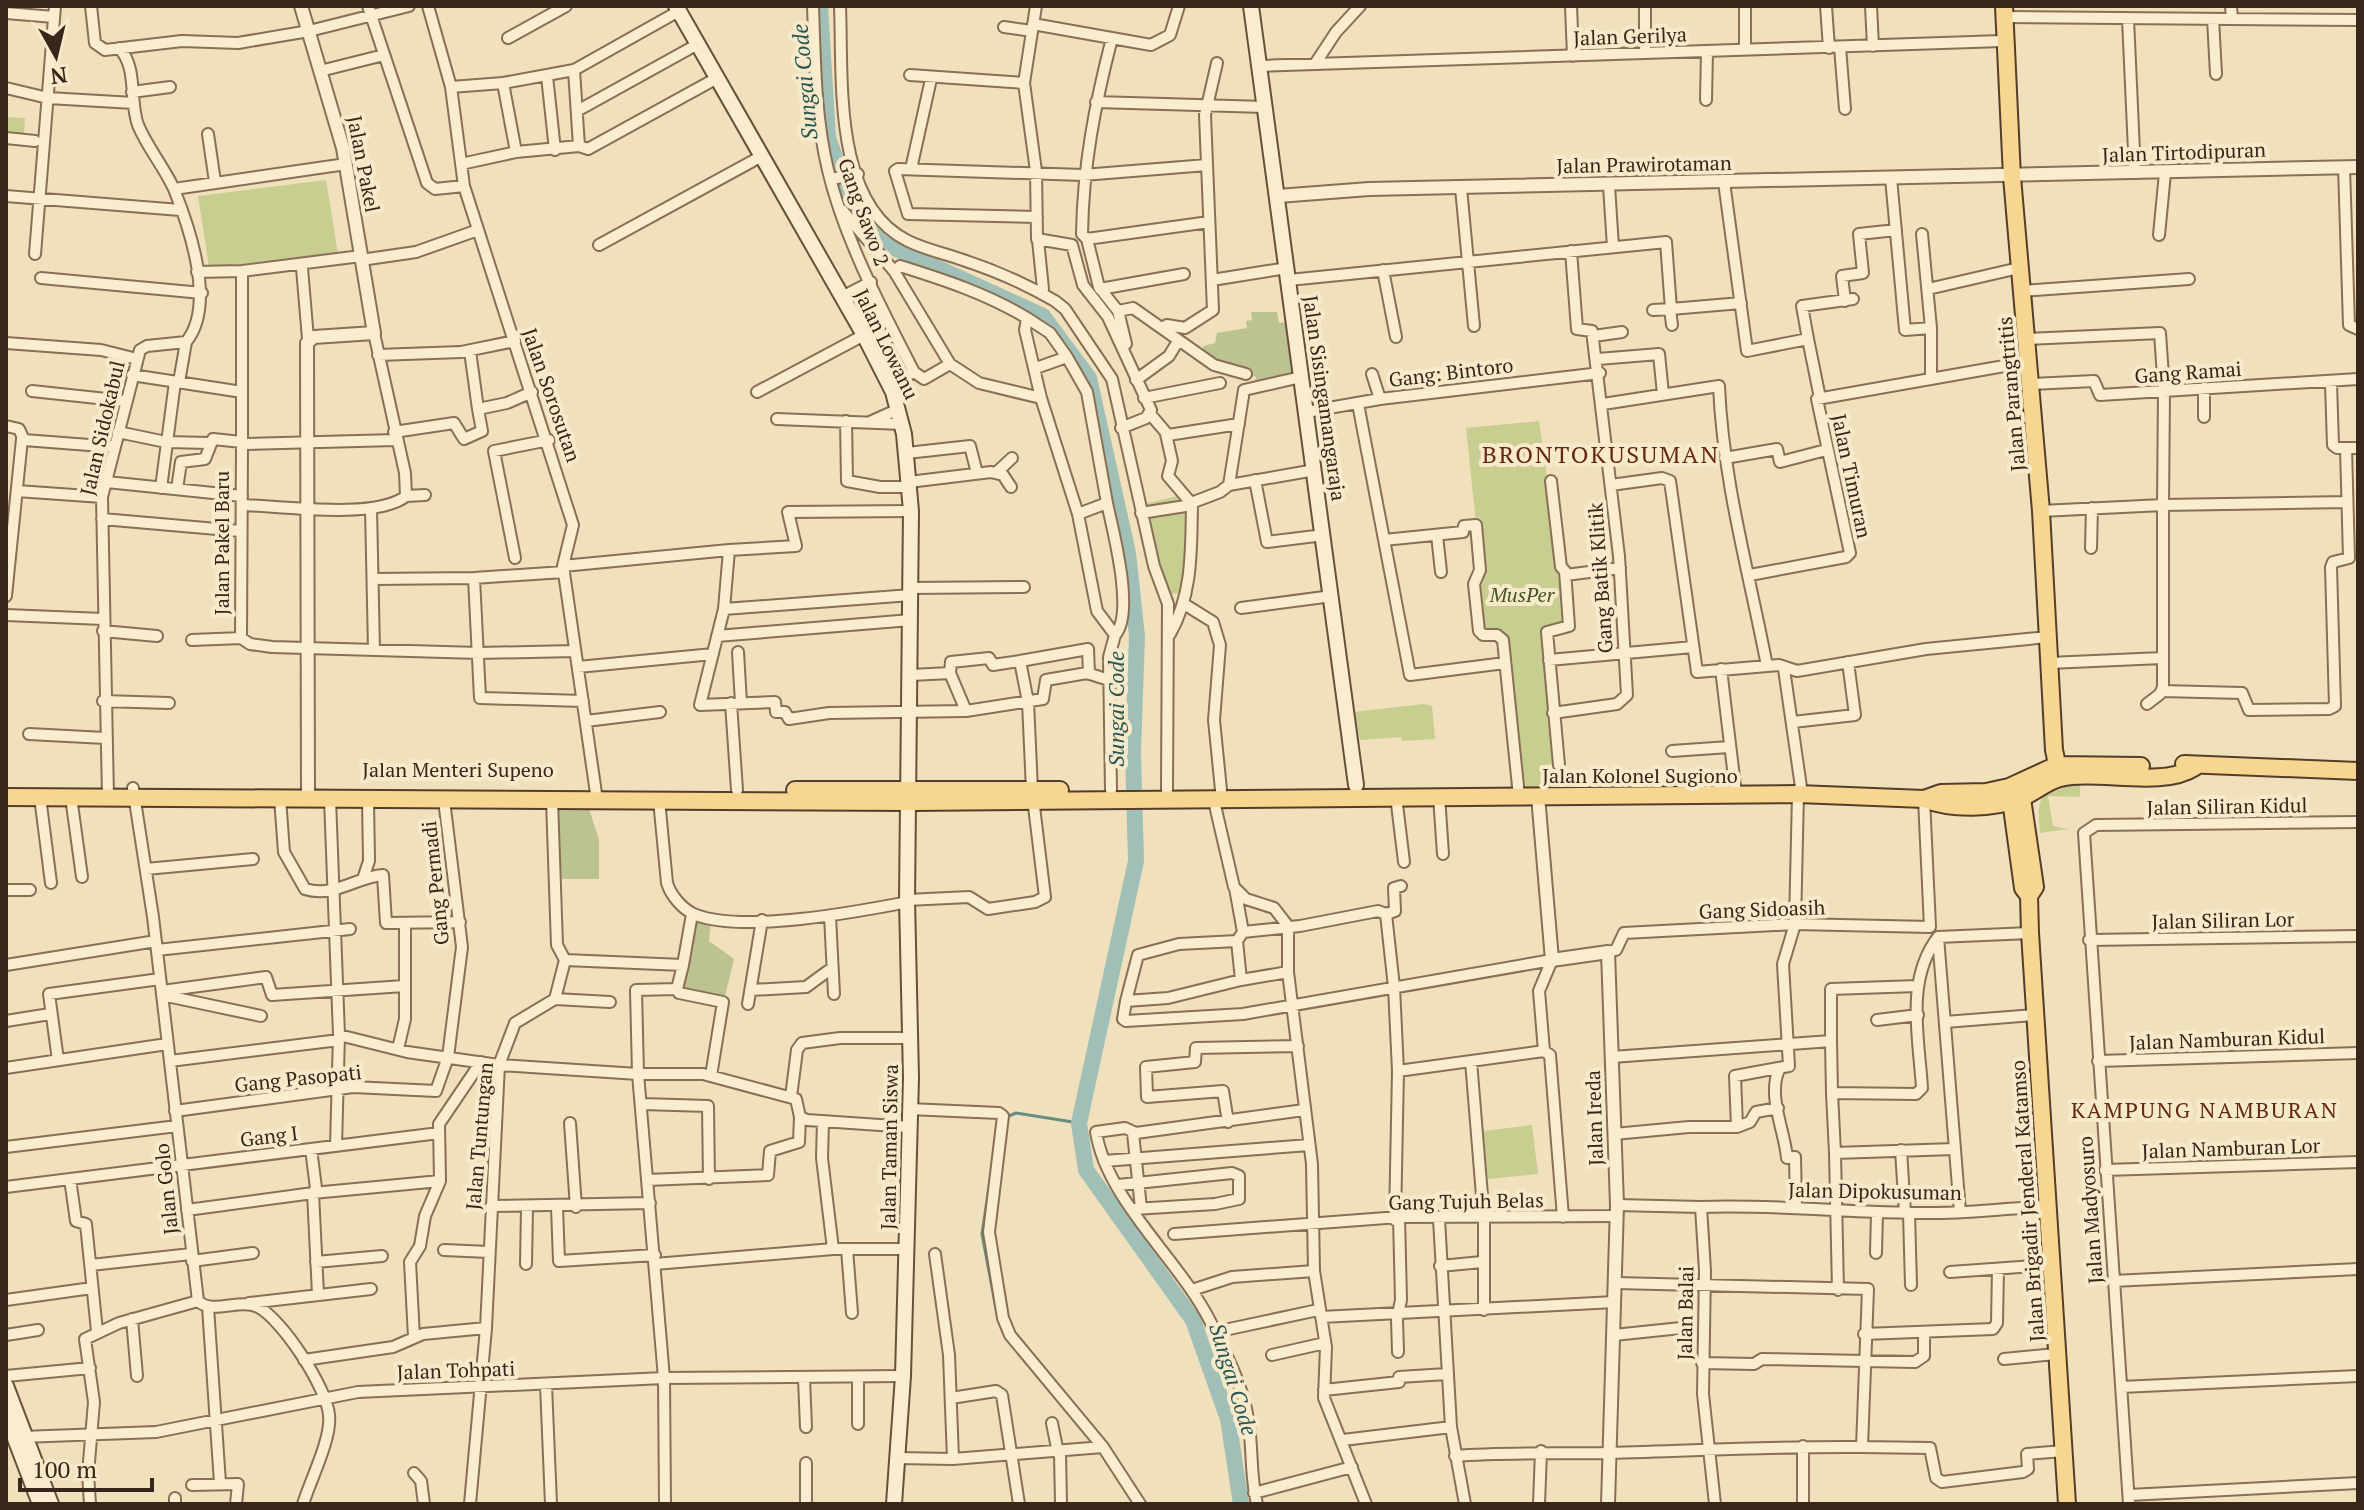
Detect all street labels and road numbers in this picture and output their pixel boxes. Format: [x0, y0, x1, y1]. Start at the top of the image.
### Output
street label: Jalan Gerilya [1573, 21, 1687, 51]
street label: Jalan Pakel [341, 113, 387, 215]
street label: Jalan Tirtodipuran [2102, 136, 2267, 168]
street label: Jalan Prawirotaman [1556, 149, 1732, 179]
street label: Gang Sawo 2 [832, 154, 896, 270]
street label: Jalan Lowanu [849, 284, 925, 404]
street label: Jalan Sisingamangaraja [1297, 294, 1353, 502]
street label: Jalan Parangtritis [1991, 316, 2031, 472]
street label: Jalan Sorosutan [516, 324, 588, 466]
street label: Gang: Bintoro [1387, 351, 1515, 393]
street label: Gang Ramai [2134, 355, 2242, 389]
street label: Jalan Sidokabul [73, 358, 131, 498]
street label: Jalan Timuran [1826, 411, 1878, 541]
street label: Jalan Pakel Baru [208, 471, 235, 615]
street label: Gang Batik Klitik [1581, 501, 1619, 654]
street label: Jalan Menteri Supeno [362, 756, 554, 783]
street label: Jalan Kolonel Sugiono [1542, 762, 1738, 789]
street label: Jalan Siliran Kidul [2146, 791, 2308, 821]
street label: Gang Permadi [415, 820, 455, 946]
street label: Gang Sidoasih [1698, 893, 1826, 925]
street label: Jalan Siliran Lor [2151, 905, 2295, 935]
street label: Jalan Namburan Kidul [2128, 1022, 2326, 1056]
street label: Gang Pasopati [233, 1058, 363, 1098]
street label: Jalan Brigadir Jenderal Katamso [2004, 1059, 2050, 1343]
street label: Jalan Tuntungan [459, 1061, 499, 1211]
street label: Jalan Taman Siswa [874, 1064, 904, 1230]
street label: Jalan Ireda [1579, 1070, 1609, 1166]
street label: Gang I [238, 1119, 300, 1153]
street label: Jalan Namburan Lor [2141, 1131, 2321, 1165]
street label: Jalan Madyosuro [2071, 1135, 2109, 1285]
street label: Jalan Golo [148, 1142, 184, 1236]
street label: Jalan Dipokusuman [1788, 1176, 1962, 1206]
street label: Gang Tujuh Belas [1388, 1186, 1544, 1216]
street label: Jalan Balai [1671, 1266, 1699, 1360]
street label: Jalan Tohpati [396, 1354, 516, 1386]

